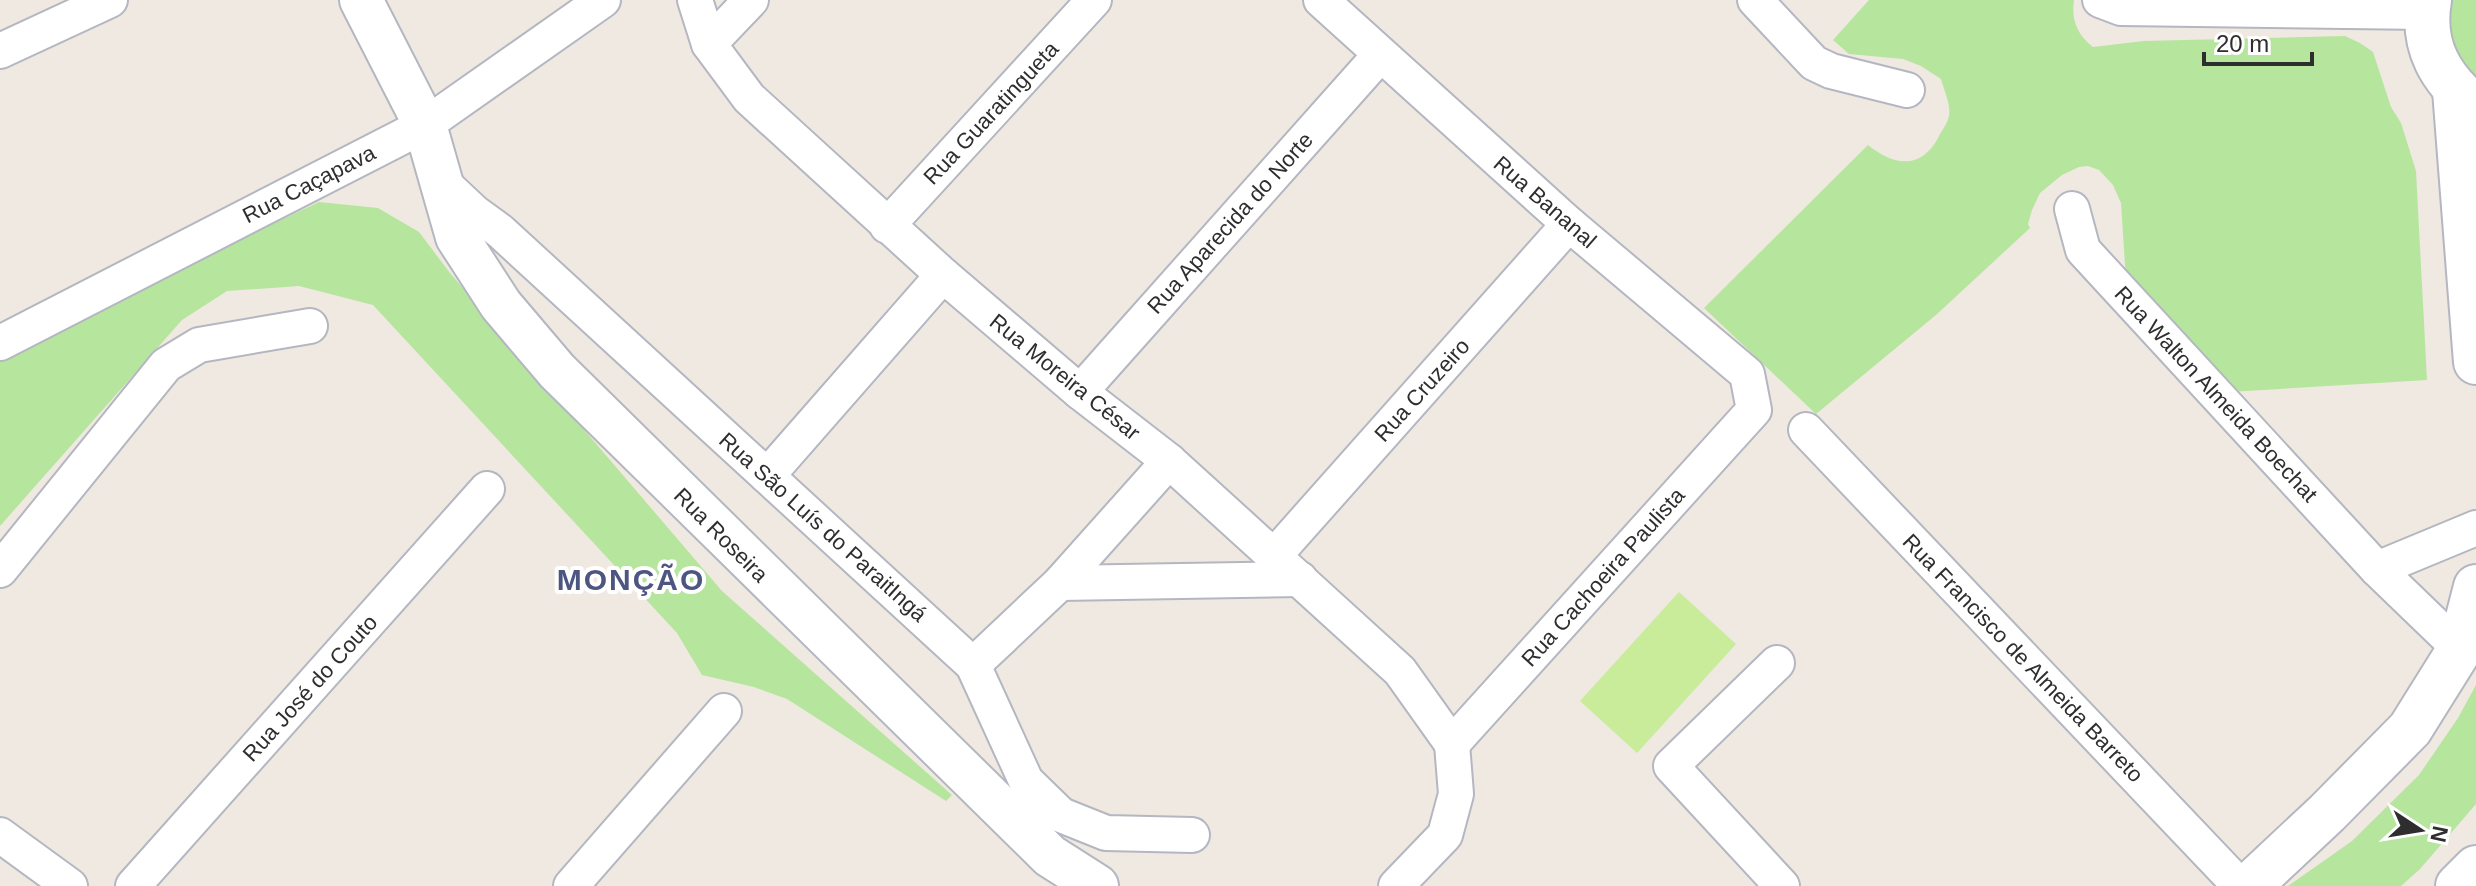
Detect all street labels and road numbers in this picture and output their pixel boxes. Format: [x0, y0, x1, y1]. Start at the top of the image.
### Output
street label: Rua Guaratingueta [918, 36, 1064, 190]
street label: Rua Aparecida do Norte [1142, 127, 1318, 319]
street label: Rua Caçapava [238, 139, 380, 228]
street label: Rua Bananal [1489, 151, 1601, 253]
street label: Rua Walton Almeida Boechat [2110, 281, 2322, 507]
street label: Rua Moreira César [985, 309, 1145, 445]
street label: Rua Cruzeiro [1369, 333, 1475, 447]
street label: Rua São Luís do ParaitIngá [714, 427, 932, 627]
street label: Rua Cachoeira Paulista [1516, 482, 1690, 671]
street label: Rua Roseira [669, 483, 774, 588]
street label: Rua Francisco de Almeida Barreto [1898, 529, 2148, 787]
street label: Rua José do Couto [238, 610, 382, 766]

